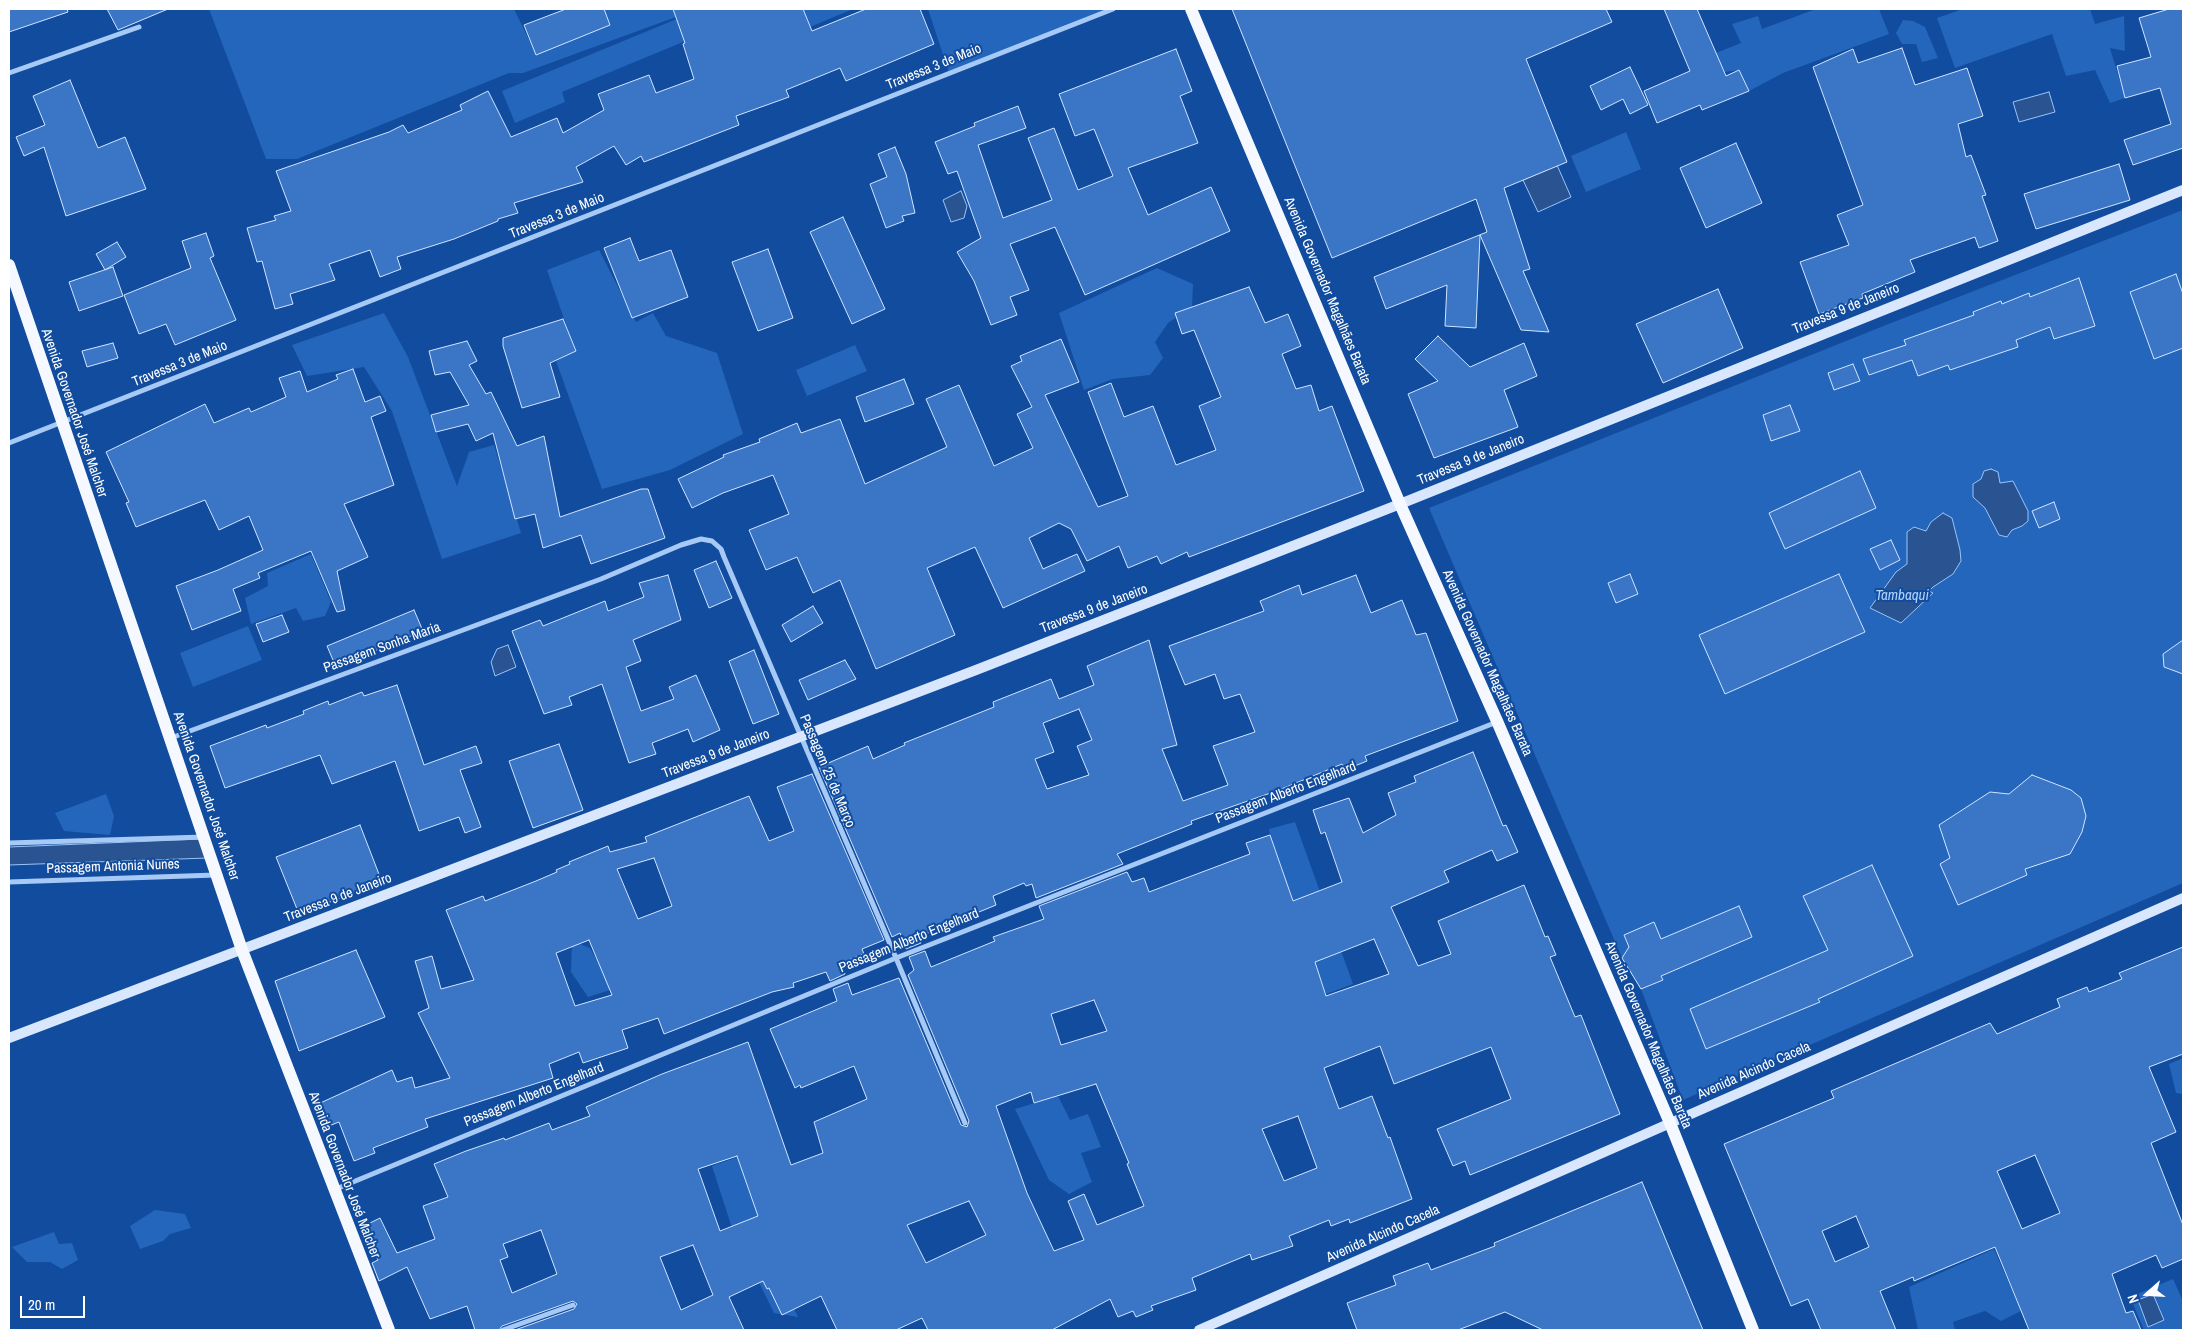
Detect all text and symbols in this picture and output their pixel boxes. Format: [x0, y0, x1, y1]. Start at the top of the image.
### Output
street label: Travessa 3 de Maio [884, 40, 984, 94]
street label: Travessa 3 de Maio [507, 189, 607, 243]
street label: Avenida Governador Magalhães Barata [1280, 195, 1374, 387]
street label: Travessa 9 de Janeiro [1790, 280, 1902, 338]
street label: Avenida Governador José Malcher [37, 326, 111, 500]
street label: Travessa 3 de Maio [130, 337, 230, 391]
street label: Travessa 9 de Janeiro [1415, 431, 1527, 489]
street label: Avenida Governador Magalhães Barata [1438, 567, 1536, 759]
street label: Travessa 9 de Janeiro [1038, 581, 1150, 637]
water label: Tambaqui [1875, 587, 1929, 605]
street label: Passagem Sonha Maria [321, 619, 443, 677]
street label: Avenida Governador José Malcher [169, 709, 243, 883]
street label: Passagem 25 de Março [796, 712, 858, 830]
street label: Travessa 9 de Janeiro [660, 726, 772, 782]
street label: Passagem Alberto Engelhard [1213, 758, 1359, 828]
street label: Passagem Antonia Nunes [46, 856, 180, 878]
street label: Travessa 9 de Janeiro [282, 870, 394, 926]
street label: Passagem Alberto Engelhard [837, 905, 981, 977]
street label: Avenida Governador Magalhães Barata [1601, 939, 1695, 1131]
street label: Avenida Alcindo Cacela [1695, 1038, 1813, 1104]
street label: Passagem Alberto Engelhard [462, 1059, 606, 1131]
street label: Avenida Governador José Malcher [304, 1089, 384, 1261]
street label: Avenida Alcindo Cacela [1324, 1201, 1442, 1267]
north arrow [2122, 1269, 2172, 1319]
scale bar [22, 1286, 88, 1318]
text: N [2123, 1292, 2143, 1306]
text: 20 m [28, 1294, 55, 1315]

